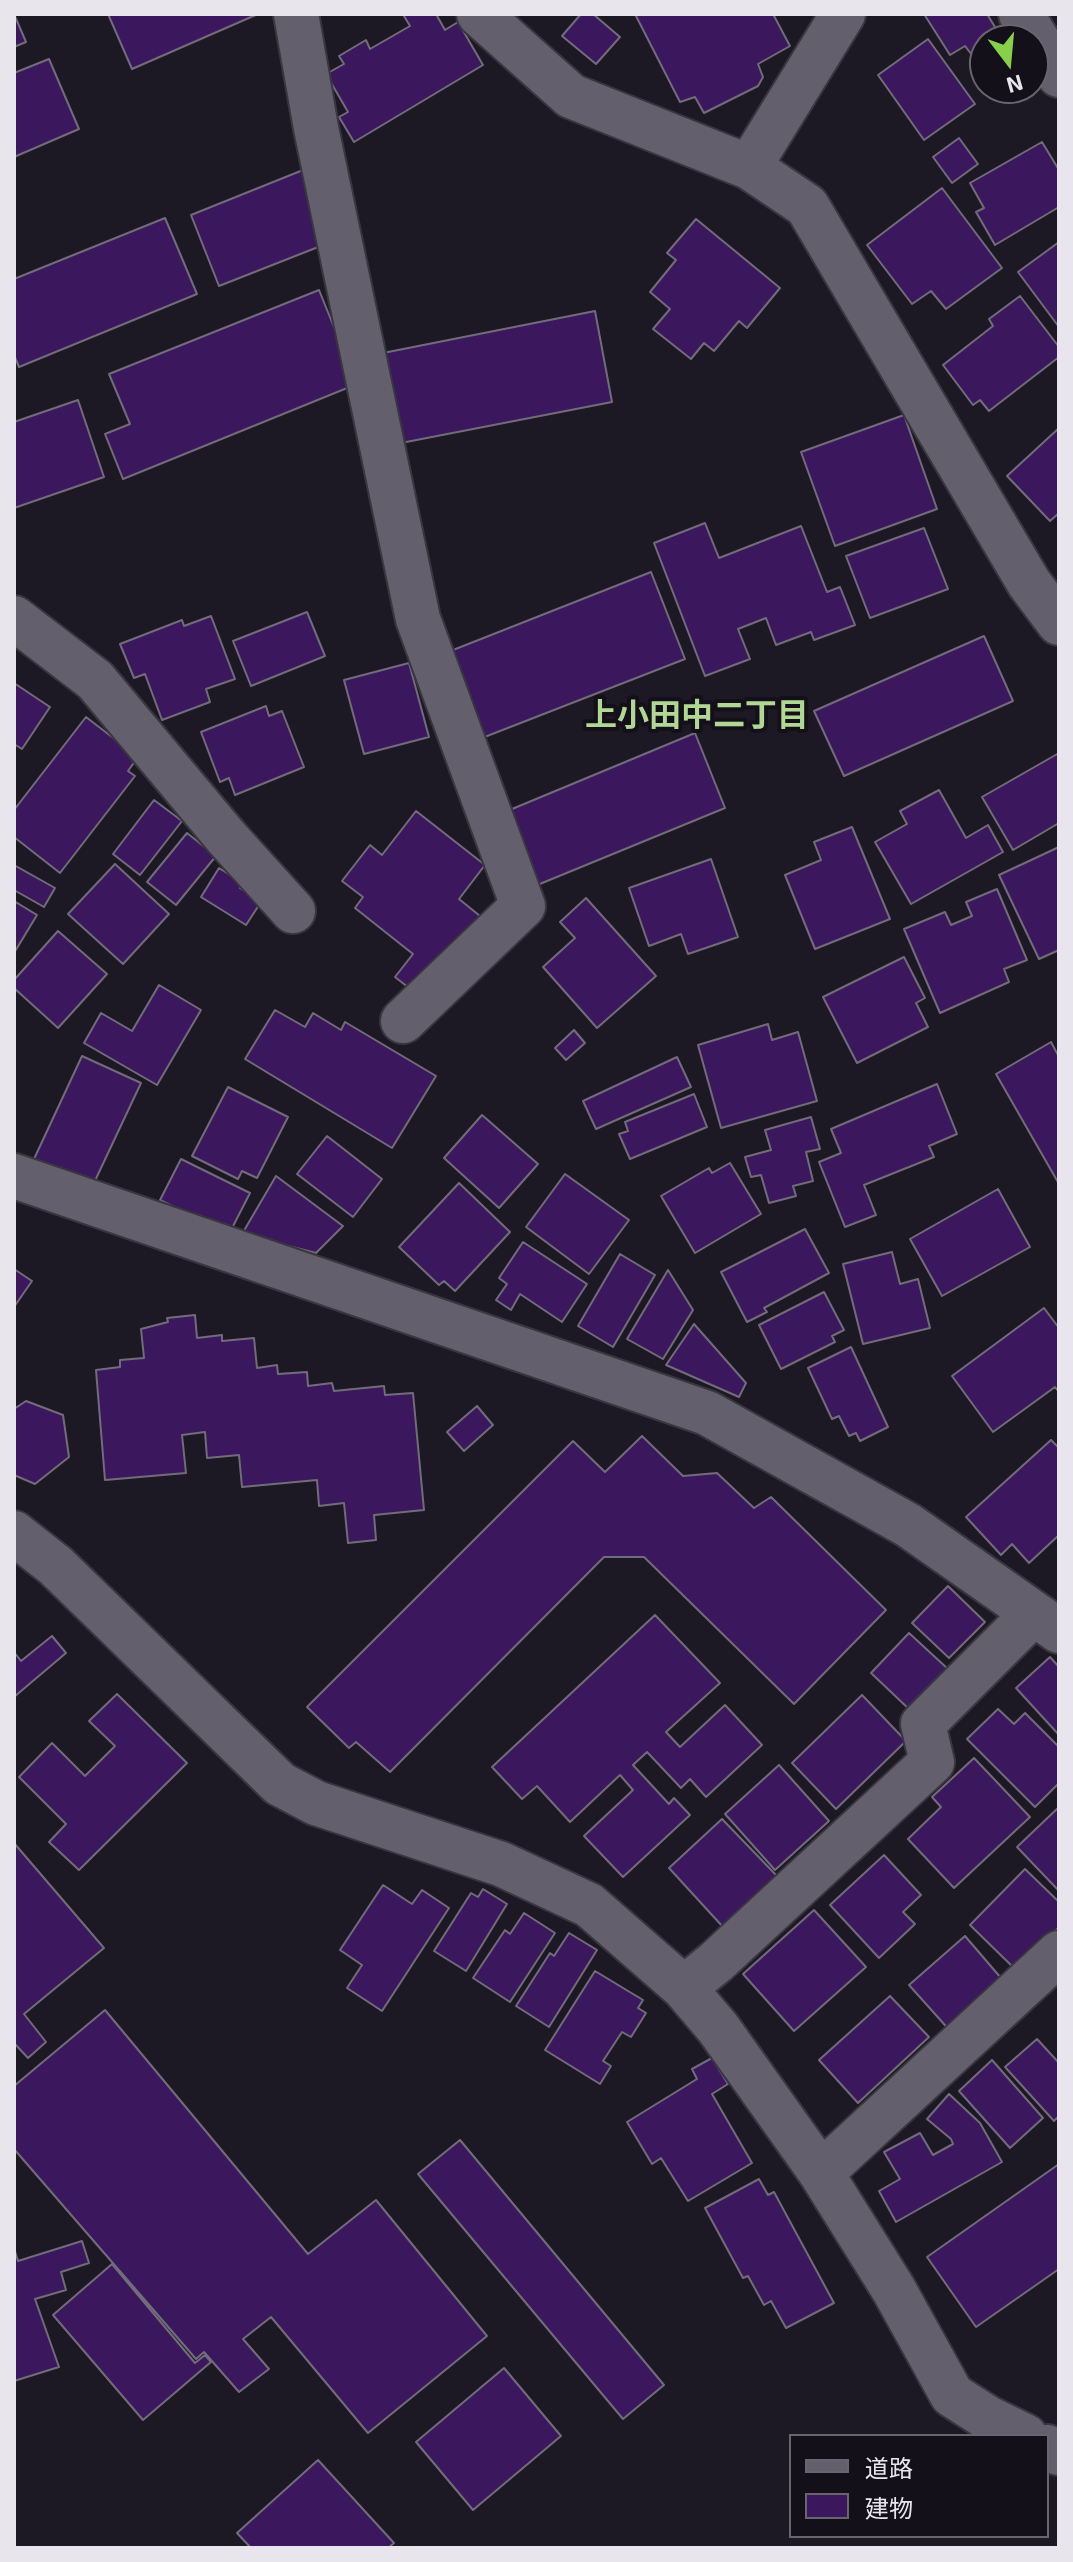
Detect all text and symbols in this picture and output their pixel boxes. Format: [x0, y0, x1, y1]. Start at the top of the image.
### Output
north arrow [969, 24, 1049, 104]
text: N [1004, 70, 1026, 100]
district label: 上小田中二丁目 [585, 696, 809, 734]
legend [789, 2434, 1049, 2538]
text: 道路 [865, 2453, 913, 2482]
text: 建物 [865, 2493, 913, 2522]

